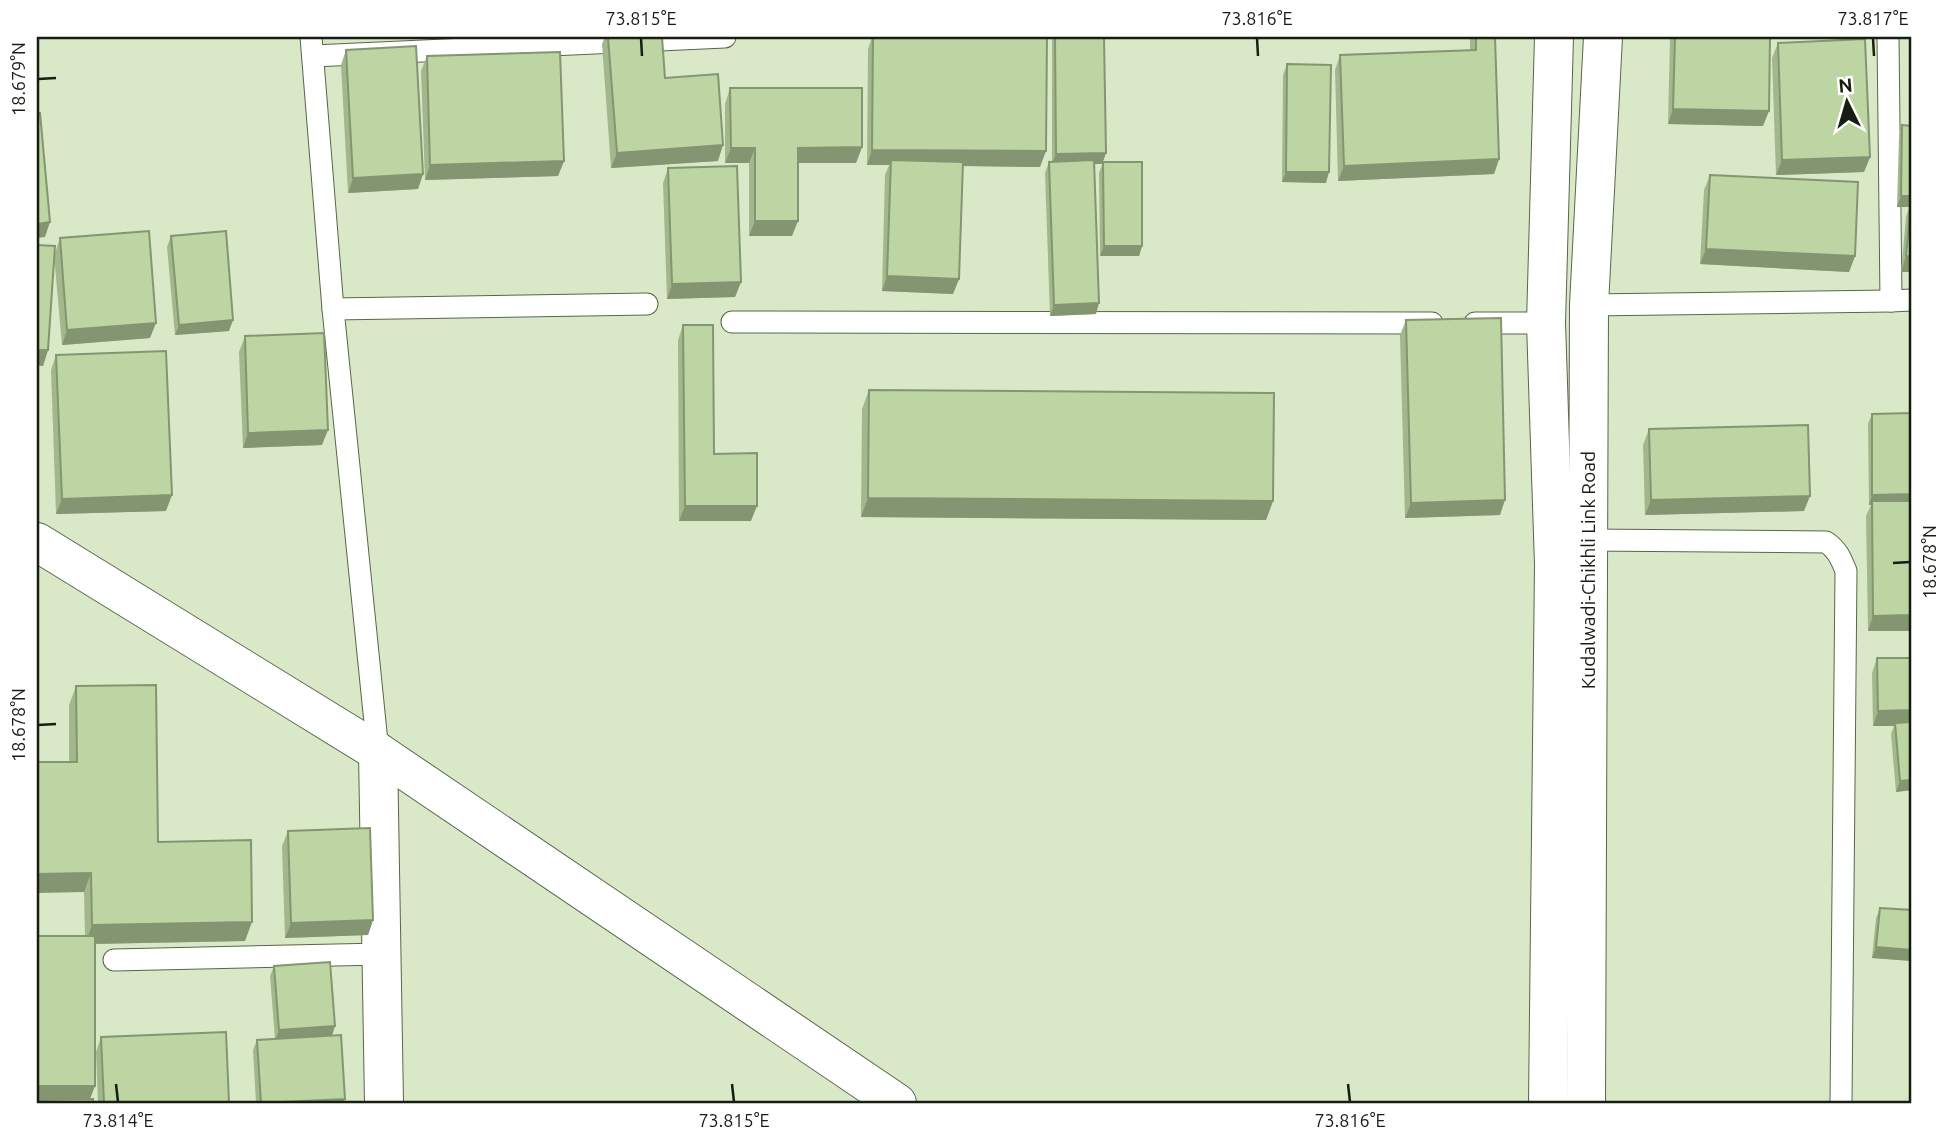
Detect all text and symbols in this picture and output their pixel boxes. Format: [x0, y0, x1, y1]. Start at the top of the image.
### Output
text: 73.815°E [605, 8, 677, 28]
text: 73.816°E [1221, 8, 1293, 28]
text: 73.817°E [1837, 8, 1909, 28]
text: 18.679°N [8, 42, 28, 116]
north arrow [1812, 66, 1882, 136]
text: N [1837, 73, 1854, 97]
street label: Kudalwadi-Chikhli Link Road [1577, 451, 1599, 689]
text: 18.678°N [1919, 525, 1939, 599]
text: 18.678°N [8, 688, 28, 762]
text: 73.814°E [82, 1110, 154, 1130]
text: 73.815°E [698, 1110, 770, 1130]
text: 73.816°E [1314, 1110, 1386, 1130]

